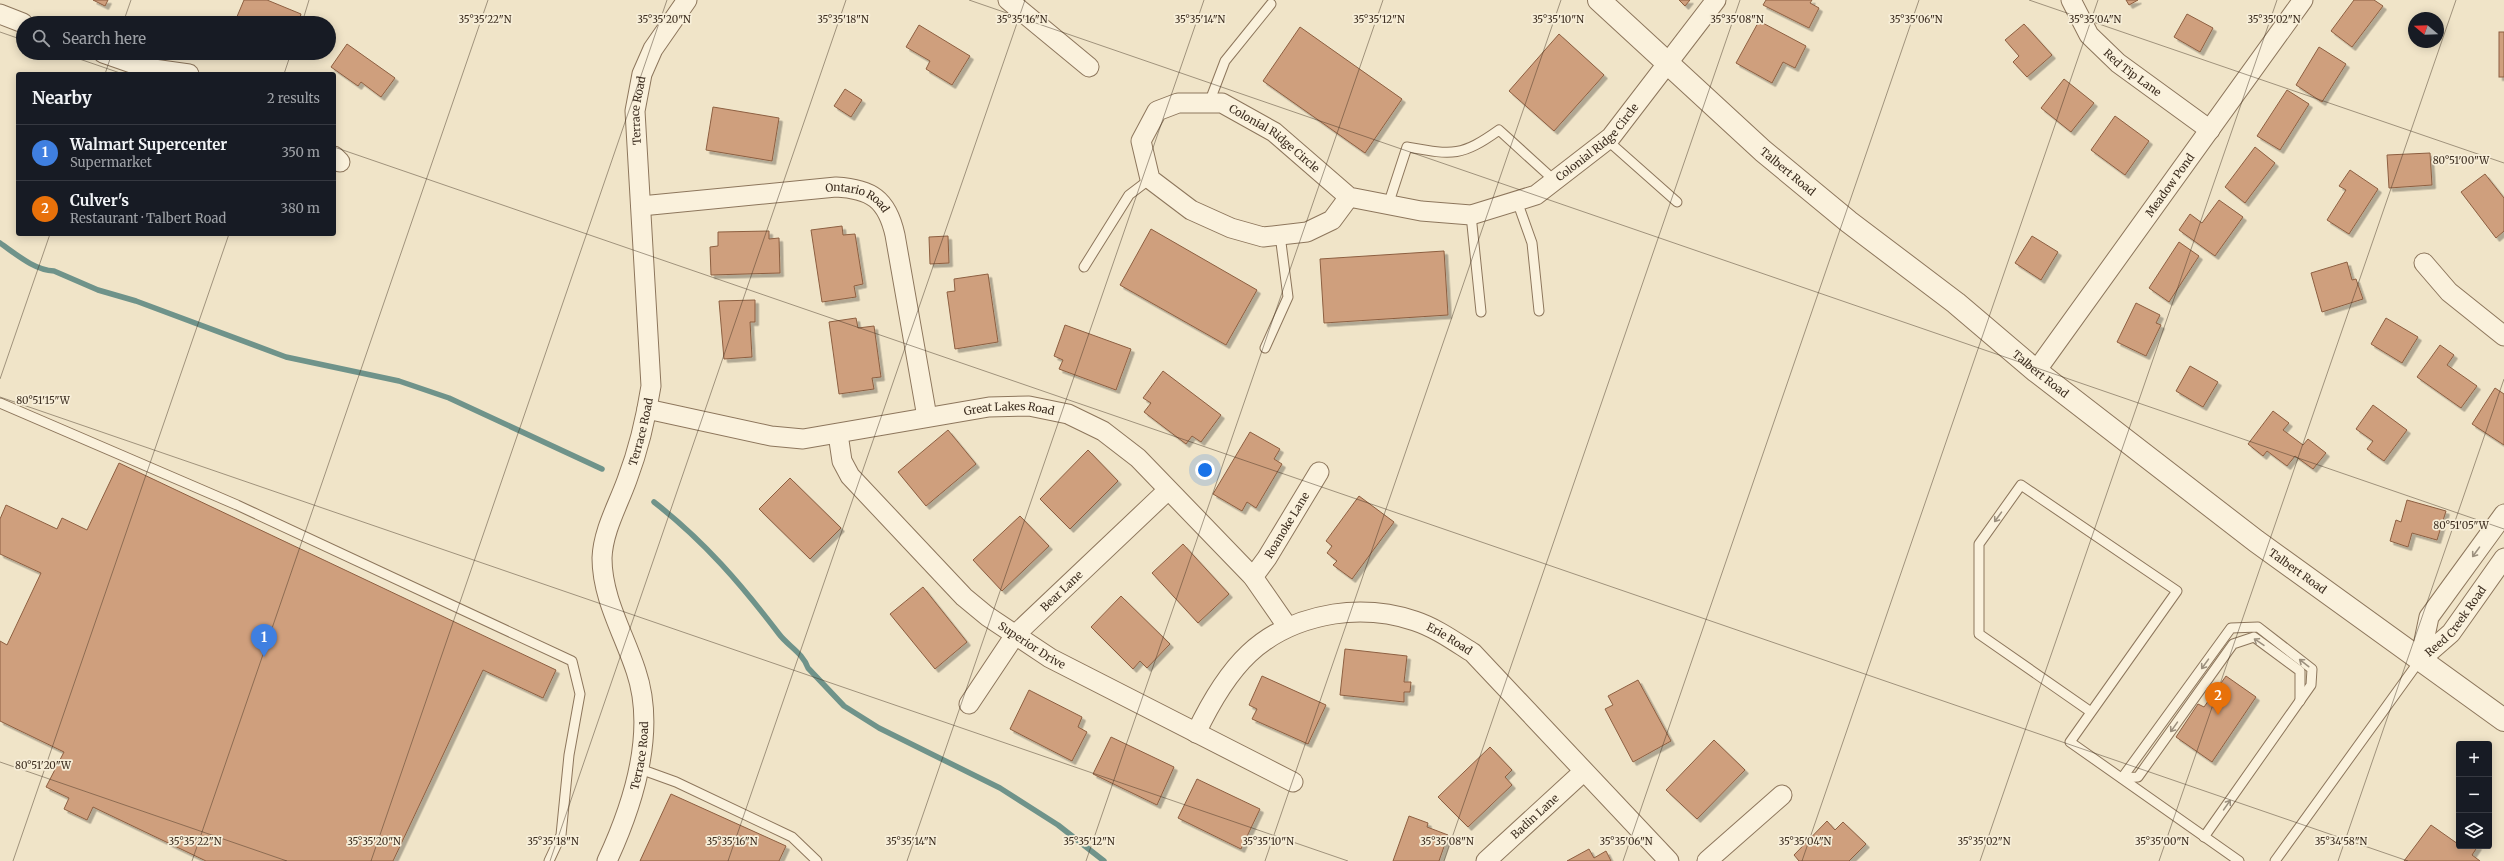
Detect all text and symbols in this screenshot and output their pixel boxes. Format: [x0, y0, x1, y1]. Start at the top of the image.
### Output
north arrow [2408, 12, 2444, 48]
text: 35°35'22"N [459, 13, 512, 26]
text: 35°35'20"N [637, 13, 691, 26]
text: 35°35'18"N [817, 13, 869, 26]
text: 35°35'16"N [997, 13, 1048, 26]
text: 35°35'14"N [1175, 13, 1225, 26]
text: 35°35'12"N [1353, 13, 1405, 26]
text: 35°35'10"N [1532, 13, 1584, 26]
text: 35°35'08"N [1710, 13, 1764, 26]
text: 35°35'06"N [1890, 13, 1943, 26]
text: 35°35'04"N [2069, 13, 2122, 26]
text: 35°35'02"N [2248, 13, 2301, 26]
search box [16, 16, 336, 60]
icon: search [30, 27, 52, 49]
text: Search here [62, 29, 146, 48]
street label: Red Tip Lane [2101, 46, 2164, 99]
street label: Terrace Road [628, 75, 649, 145]
text: Nearby [32, 87, 92, 109]
text: 2 results [267, 90, 320, 107]
street label: Colonial Ridge Circle [1553, 100, 1641, 184]
street label: Colonial Ridge Circle [1226, 101, 1323, 176]
text: Walmart Supercenter [70, 135, 227, 154]
text: 1 [42, 144, 48, 161]
text: 350 m [282, 144, 320, 161]
street label: Talbert Road [1757, 144, 1819, 199]
street label: Meadow Pond [2142, 150, 2197, 220]
text: Supermarket [70, 154, 152, 171]
text: 80°51'00"W [2433, 154, 2490, 167]
street label: Ontario Road [825, 180, 893, 215]
text: Culver's [70, 191, 129, 210]
text: 2 [41, 200, 49, 217]
text: 380 m [281, 200, 320, 217]
text: Restaurant · Talbert Road [70, 210, 226, 227]
street label: Talbert Road [2010, 347, 2072, 401]
text: 80°51'15"W [16, 394, 71, 407]
street label: Terrace Road [626, 396, 656, 468]
street label: Great Lakes Road [963, 399, 1056, 418]
your location [1195, 460, 1215, 480]
street label: Roanoke Lane [1262, 489, 1312, 561]
one-way arrow [1994, 511, 2003, 522]
text: 80°51'05"W [2433, 519, 2490, 532]
street label: Talbert Road [2266, 545, 2330, 597]
one-way arrow [2472, 546, 2480, 557]
street label: Bear Lane [1037, 567, 1086, 614]
street label: Reed Creek Road [2422, 583, 2489, 660]
street label: Superior Drive [996, 619, 1068, 672]
street label: Erie Road [1424, 620, 1475, 658]
pin: 1 [251, 624, 277, 657]
one-way arrow [2253, 637, 2265, 645]
one-way arrow [2201, 658, 2209, 669]
one-way arrow [2299, 659, 2310, 668]
pin: 2 [2205, 682, 2231, 715]
street label: Terrace Road [627, 721, 651, 792]
one-way arrow [2170, 721, 2178, 732]
map controls [2456, 741, 2492, 849]
button: + [2456, 741, 2492, 777]
text: 80°51'20"W [15, 759, 72, 772]
button: − [2456, 777, 2492, 813]
street label: Badin Lane [1508, 791, 1562, 842]
one-way arrow [2223, 800, 2231, 811]
button: layers [2456, 813, 2492, 849]
text: 35°35'22"N [169, 835, 222, 848]
text: 35°35'20"N [347, 835, 401, 848]
text: 35°35'18"N [527, 835, 579, 848]
text: 35°35'16"N [707, 835, 758, 848]
text: 35°35'14"N [886, 835, 936, 848]
text: 35°35'12"N [1063, 835, 1115, 848]
text: 35°35'10"N [1242, 835, 1294, 848]
text: 35°35'08"N [1420, 835, 1474, 848]
text: 35°35'06"N [1600, 835, 1653, 848]
text: 35°35'04"N [1779, 835, 1832, 848]
text: 35°35'02"N [1958, 835, 2011, 848]
text: 35°35'00"N [2135, 835, 2189, 848]
text: 35°34'58"N [2315, 835, 2368, 848]

